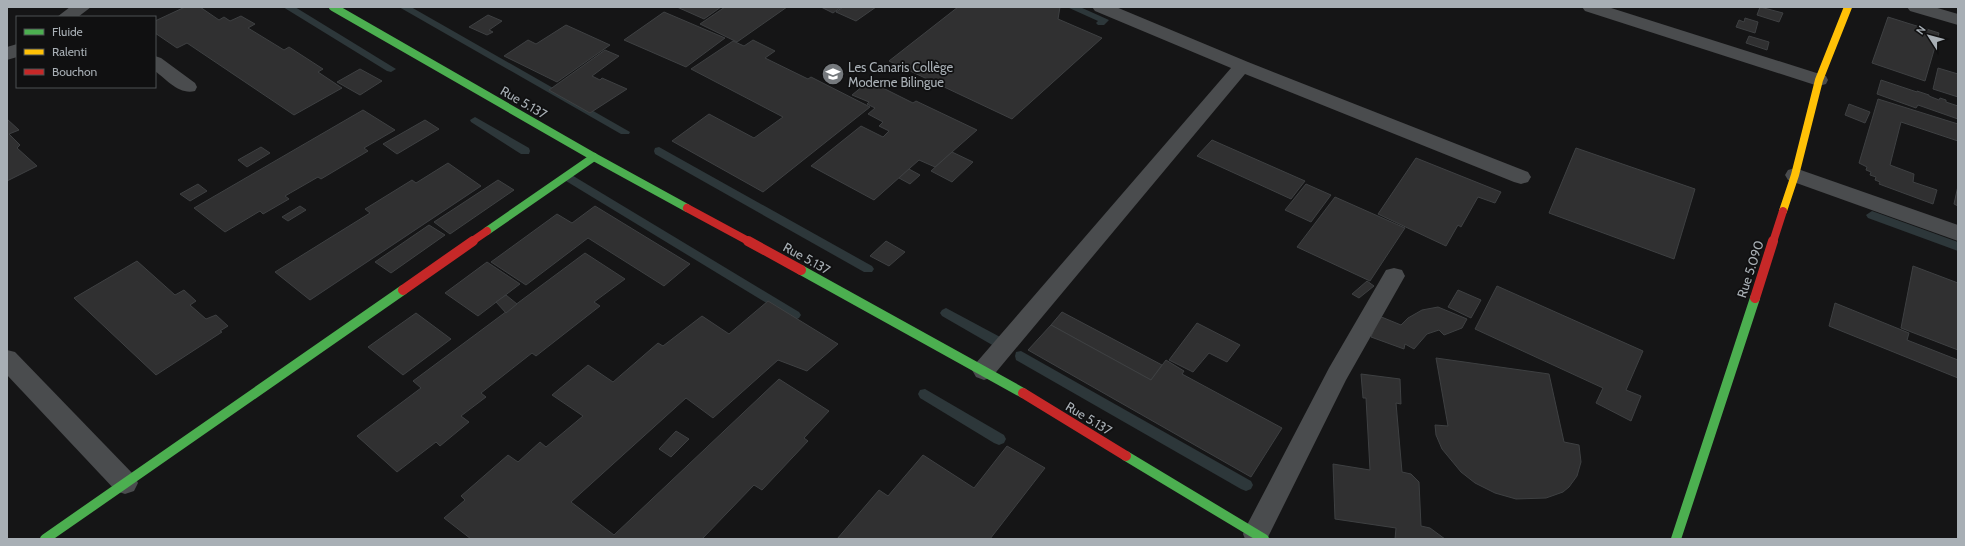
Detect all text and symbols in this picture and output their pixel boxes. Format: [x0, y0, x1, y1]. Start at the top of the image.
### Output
legend [16, 16, 156, 88]
north arrow [1909, 16, 1949, 56]
text: N [1913, 23, 1929, 37]
text: Fluide [52, 24, 83, 39]
text: Ralenti [52, 44, 87, 59]
place label: Les Canaris Collège Moderne Bilingue [848, 59, 953, 90]
school or university icon: Les Canaris Collège Moderne Bilingue [820, 61, 846, 87]
text: Bouchon [52, 64, 98, 79]
street label: Rue 5.137 [498, 82, 551, 122]
street label: Rue 5.090 [1733, 238, 1767, 300]
street label: Rue 5.137 [781, 239, 834, 278]
street label: Rue 5.137 [1063, 398, 1116, 438]

